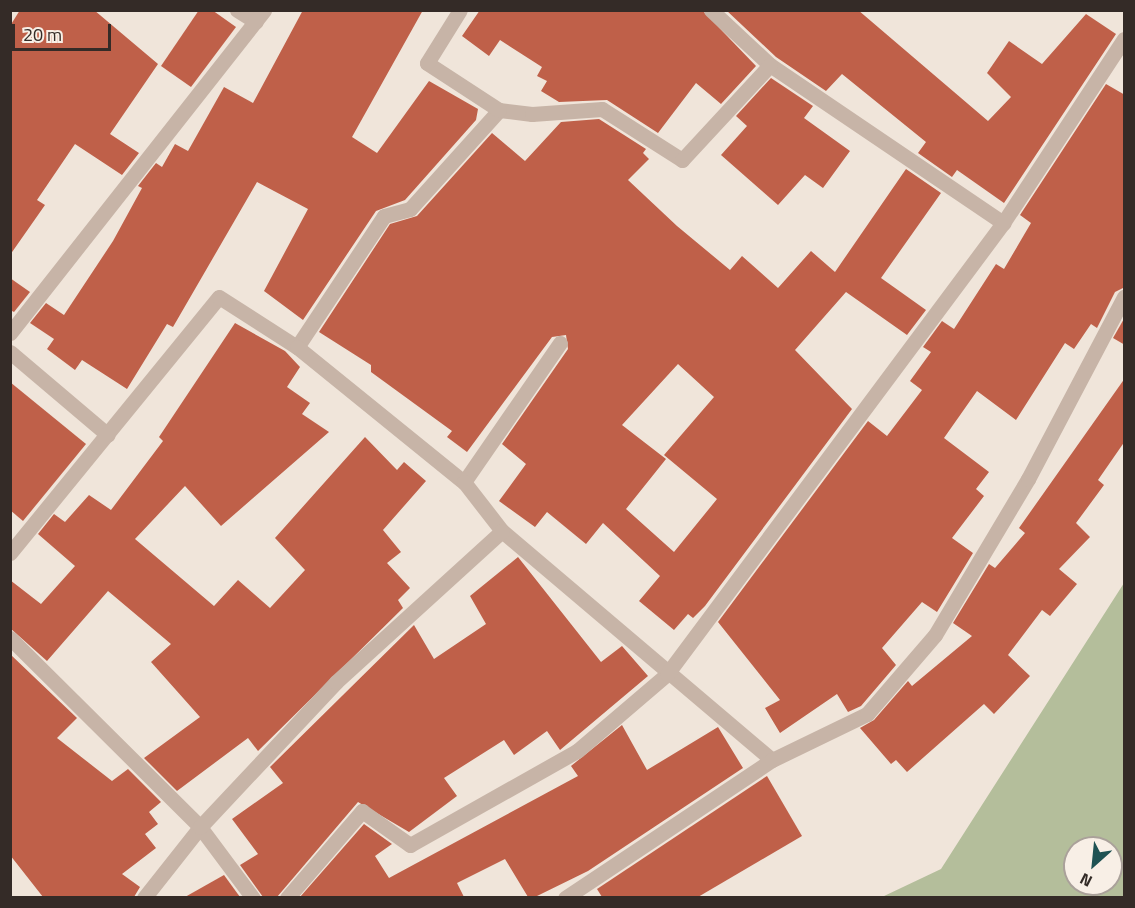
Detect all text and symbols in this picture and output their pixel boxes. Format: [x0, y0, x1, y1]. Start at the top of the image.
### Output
scale bar [15, 12, 114, 50]
text: 20 m [23, 21, 62, 48]
north arrow [1063, 836, 1123, 896]
text: N [1075, 867, 1096, 893]

